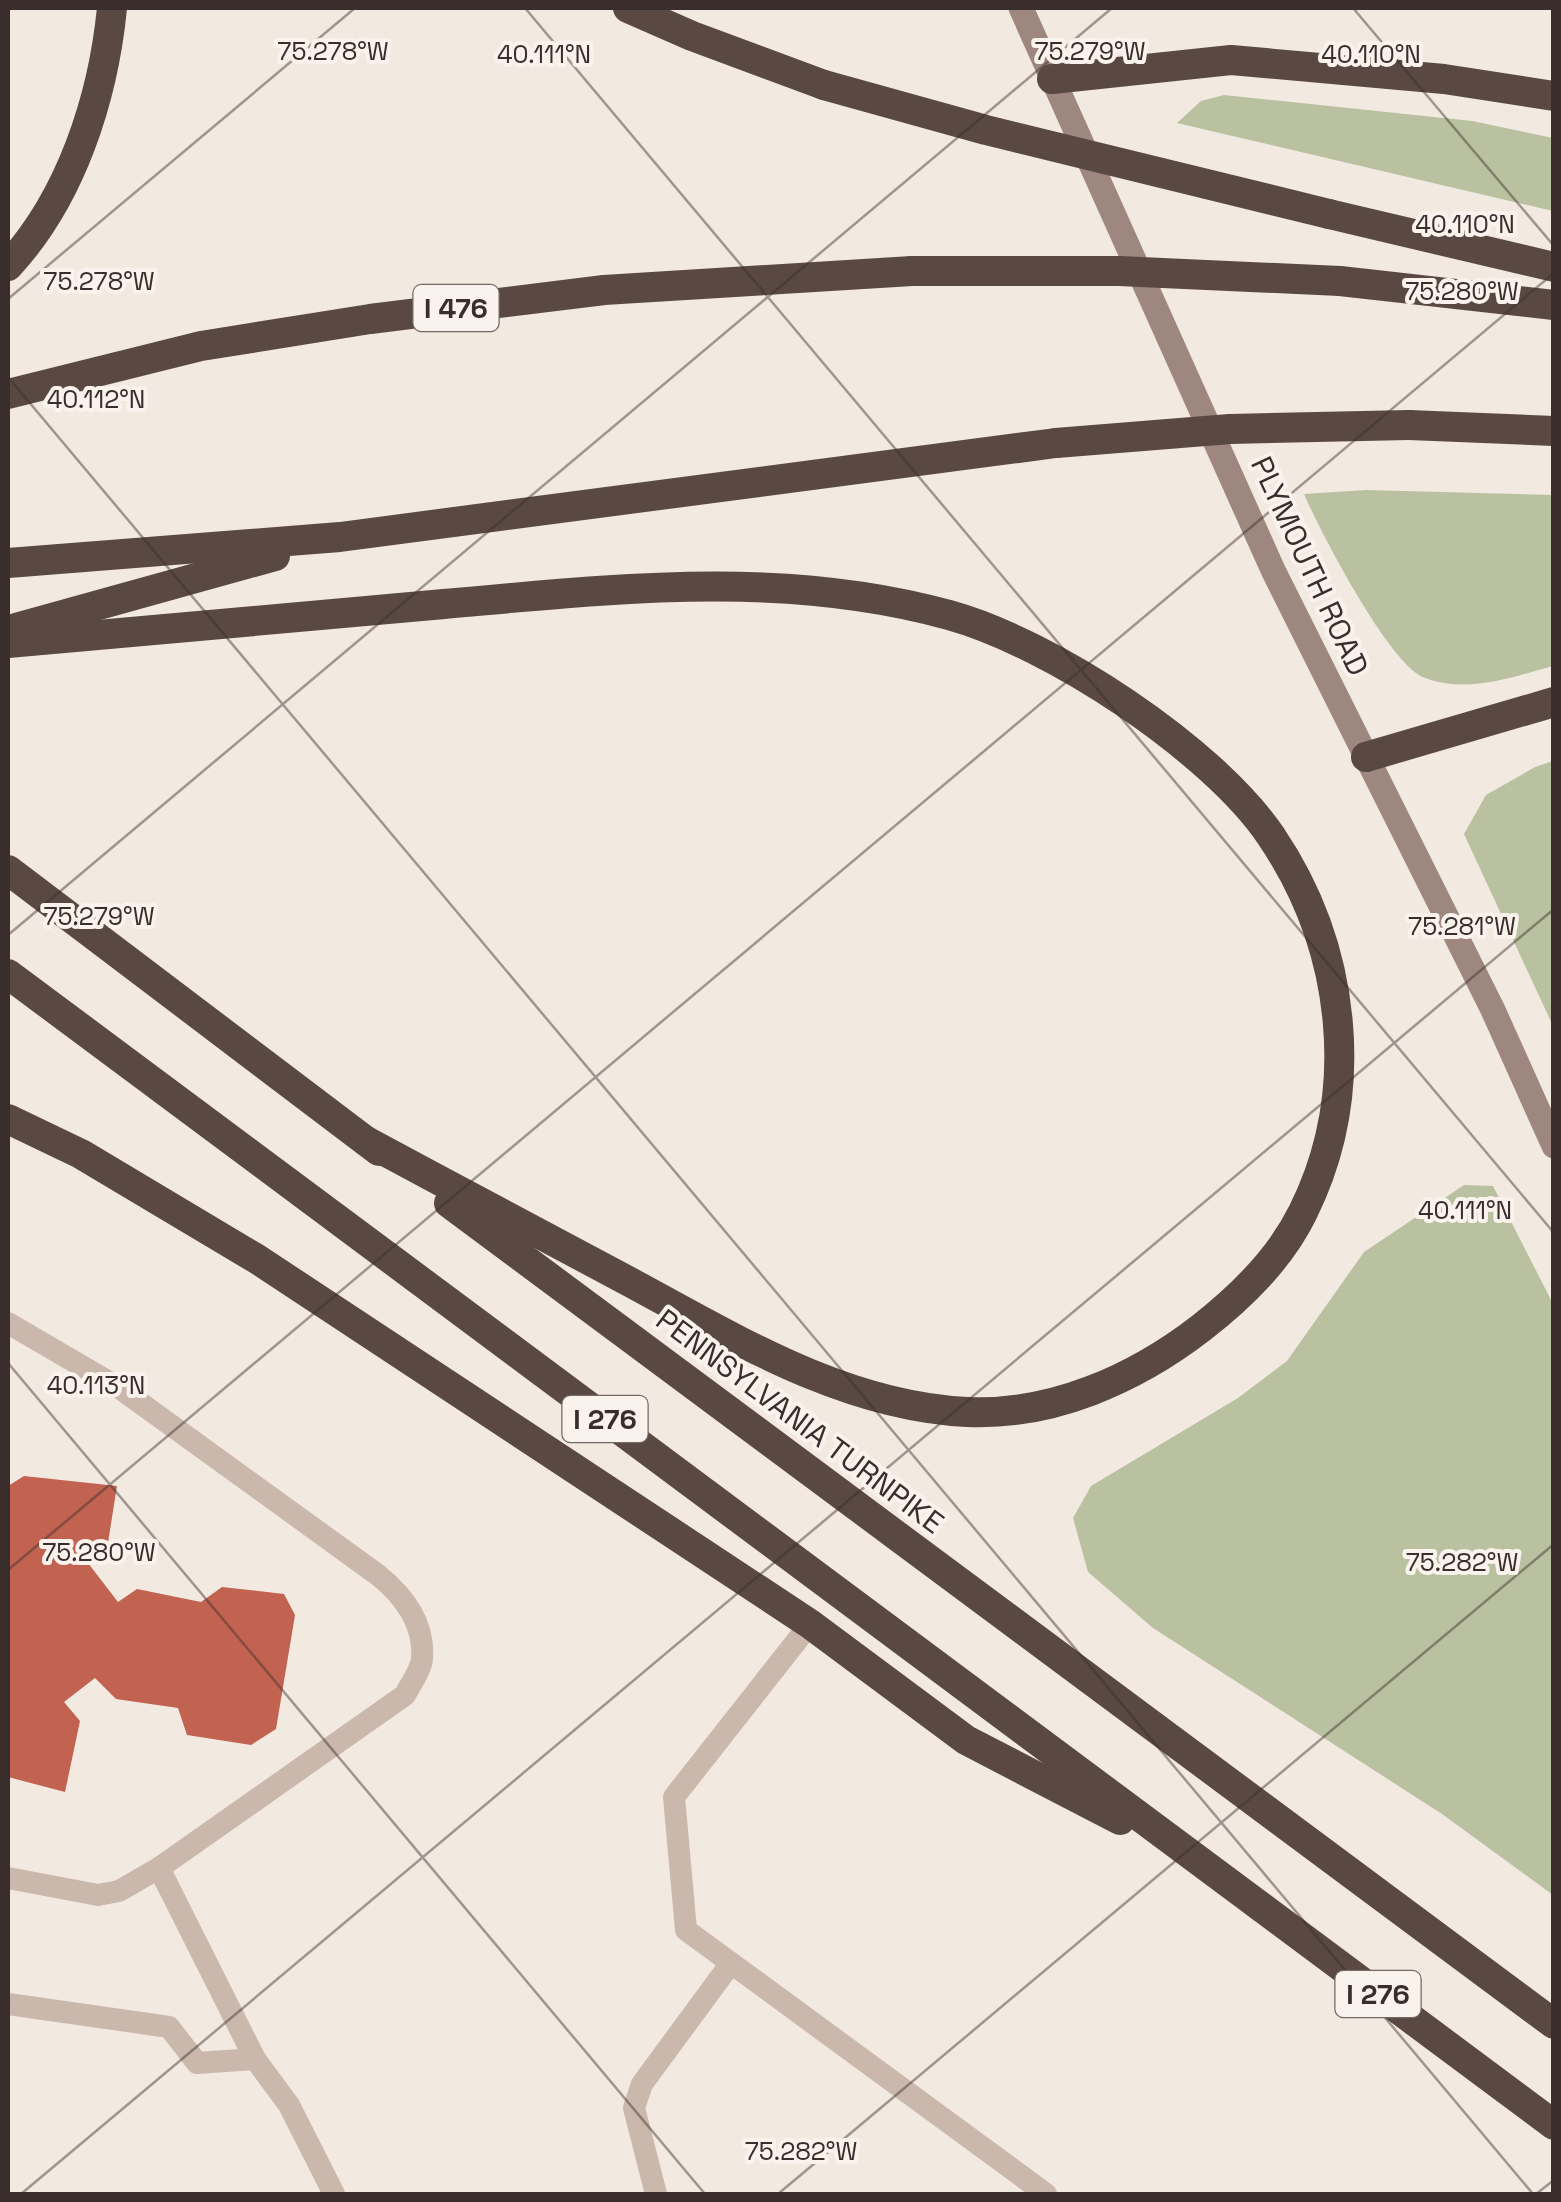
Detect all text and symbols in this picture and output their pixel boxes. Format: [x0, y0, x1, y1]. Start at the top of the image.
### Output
text: 75.278°W [277, 35, 389, 67]
text: 75.279°W [1034, 35, 1146, 67]
text: 40.111°N [497, 38, 591, 70]
text: 40.110°N [1321, 38, 1421, 70]
text: 40.110°N [1415, 208, 1515, 240]
text: 75.278°W [43, 265, 155, 297]
text: 75.280°W [1405, 275, 1519, 307]
road number: I 476 [414, 285, 498, 331]
text: 40.112°N [47, 383, 145, 415]
street label: PLYMOUTH ROAD [1242, 450, 1378, 682]
text: 75.279°W [43, 900, 155, 932]
text: 75.281°W [1408, 910, 1516, 942]
text: 40.111°N [1418, 1194, 1512, 1226]
street label: PENNSYLVANIA TURNPIKE [648, 1300, 952, 1542]
text: 40.113°N [47, 1369, 145, 1401]
road number: I 276 [562, 1396, 648, 1442]
text: 75.280°W [42, 1536, 156, 1568]
text: 75.282°W [1406, 1546, 1518, 1578]
road number: I 276 [1336, 1971, 1420, 2017]
text: 75.282°W [745, 2135, 857, 2167]

